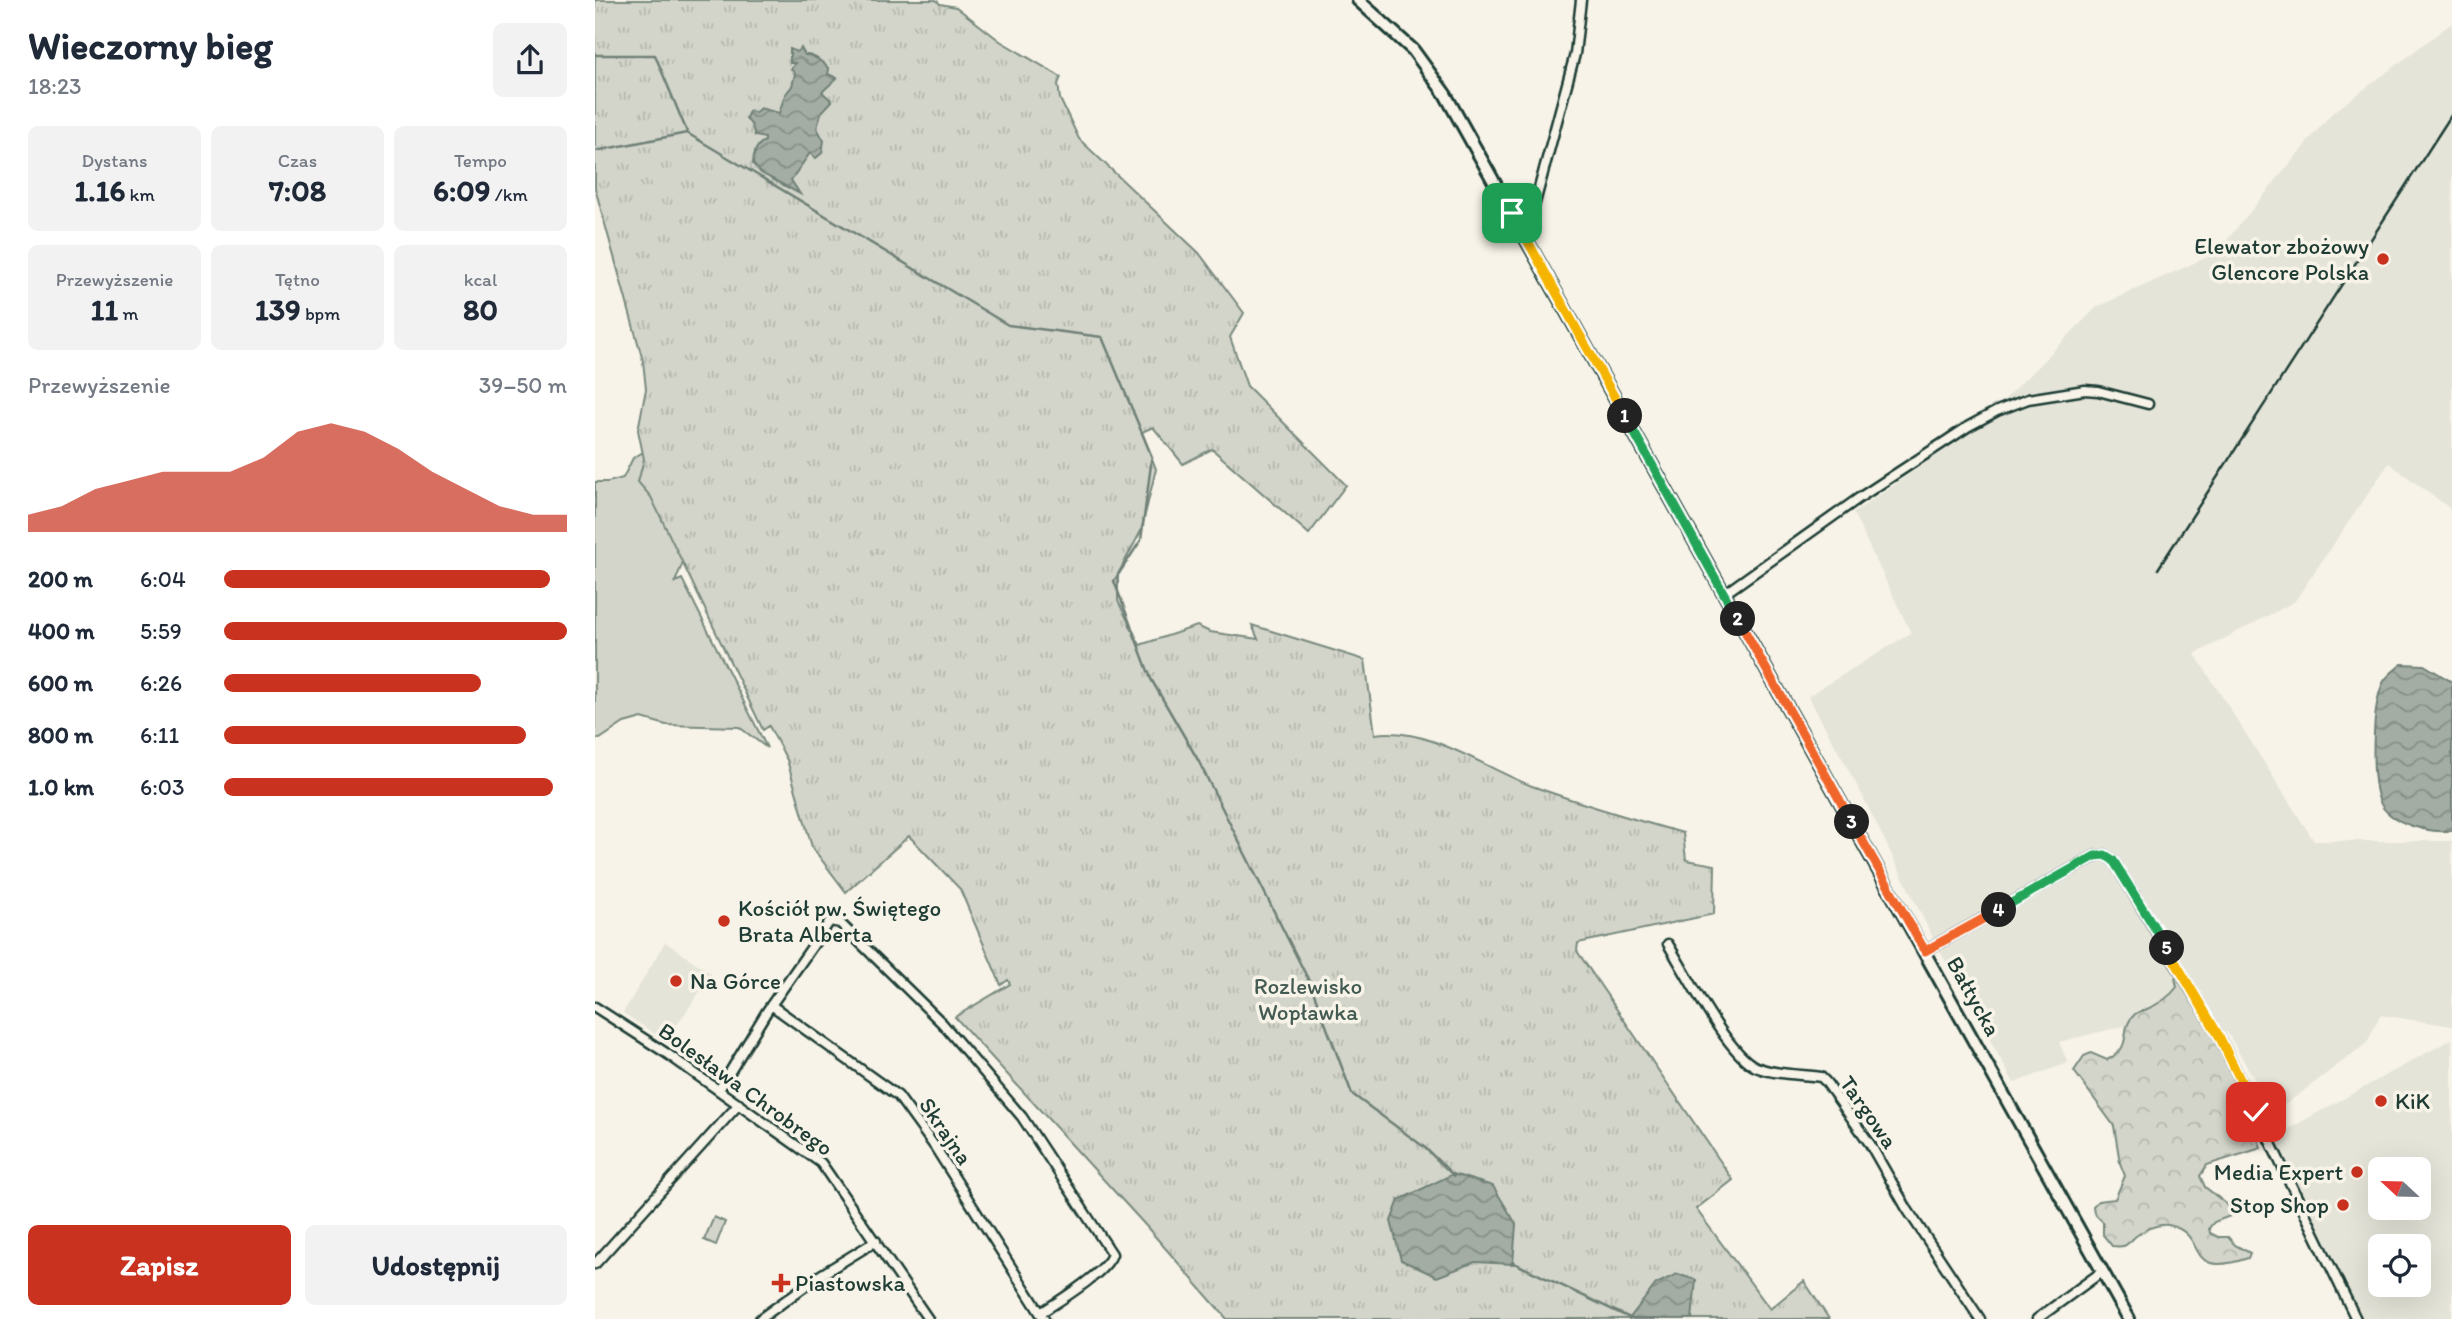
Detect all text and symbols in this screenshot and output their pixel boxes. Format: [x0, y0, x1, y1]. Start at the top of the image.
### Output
text: Wieczorny bieg [28, 23, 273, 69]
button: share [493, 23, 567, 97]
text: 18:23 [28, 72, 82, 100]
text: Dystans [81, 149, 148, 172]
text: Czas [278, 149, 317, 172]
text: Tempo [454, 149, 507, 172]
text: 1.16 [74, 172, 125, 209]
text: 7:08 [269, 172, 326, 209]
text: 6:09 [433, 172, 490, 209]
text: km [125, 183, 155, 206]
text: /km [490, 183, 528, 206]
pin [1482, 183, 1542, 243]
icon: arrive [1493, 194, 1531, 232]
place label: Elewator zbożowy Glencore Polska [2194, 232, 2369, 286]
marker: Elewator zbożowy Glencore Polska [2375, 251, 2391, 267]
text: Przewyższenie [56, 268, 173, 291]
text: Tętno [275, 268, 320, 291]
text: kcal [464, 268, 497, 291]
text: 11 [90, 291, 118, 328]
text: 139 [255, 291, 301, 328]
text: 80 [463, 291, 498, 328]
text: m [118, 302, 139, 325]
text: bpm [301, 302, 340, 325]
text: Przewyższenie [28, 371, 170, 399]
text: 39–50 m [479, 371, 567, 399]
pin: 1 [1607, 398, 1643, 434]
text: 1 [1620, 404, 1629, 427]
text: 200 m [28, 565, 93, 593]
text: 6:04 [140, 565, 186, 593]
pin: 2 [1721, 602, 1755, 636]
text: 2 [1733, 607, 1743, 630]
text: 400 m [28, 617, 95, 645]
text: 5:59 [140, 617, 182, 645]
text: 600 m [28, 669, 93, 697]
text: 6:26 [140, 669, 182, 697]
text: 800 m [28, 721, 93, 749]
text: 6:11 [140, 721, 179, 749]
text: 1.0 km [28, 773, 94, 801]
text: 6:03 [140, 773, 185, 801]
pin: 3 [1835, 804, 1869, 840]
text: 3 [1846, 810, 1857, 833]
pin: 4 [1981, 892, 2017, 928]
place label: Kościół pw. Świętego Brata Alberta [738, 894, 941, 948]
text: 4 [1993, 898, 2004, 921]
marker: Kościół pw. Świętego Brata Alberta [716, 913, 732, 929]
pin: 5 [2149, 930, 2185, 965]
text: 5 [2162, 936, 2171, 959]
street label: Bałtycka [1941, 951, 2007, 1041]
place label: Na Górce [690, 967, 781, 995]
park label: Rozlewisko Wopławka [1254, 972, 1362, 1026]
marker: Na Górce [668, 973, 684, 989]
street label: Bolesława Chrobrego [653, 1016, 839, 1162]
street label: Targowa [1834, 1070, 1904, 1154]
pin [2226, 1082, 2286, 1142]
place label: KiK [2395, 1087, 2430, 1115]
street label: Skrajna [913, 1092, 979, 1170]
icon: check [2237, 1093, 2275, 1131]
marker: KiK [2373, 1093, 2389, 1109]
north arrow [2368, 1157, 2431, 1220]
map controls [2368, 1157, 2431, 1297]
place label: Media Expert [2214, 1158, 2343, 1186]
marker: Media Expert [2349, 1164, 2365, 1180]
place label: Stop Shop [2230, 1191, 2329, 1219]
marker: Stop Shop [2335, 1197, 2351, 1213]
button: Zapisz [28, 1225, 291, 1305]
button: Udostępnij [305, 1225, 567, 1305]
button: locate [2368, 1234, 2431, 1297]
place label: Piastowska [795, 1269, 905, 1297]
marker: Piastowska [773, 1275, 789, 1291]

